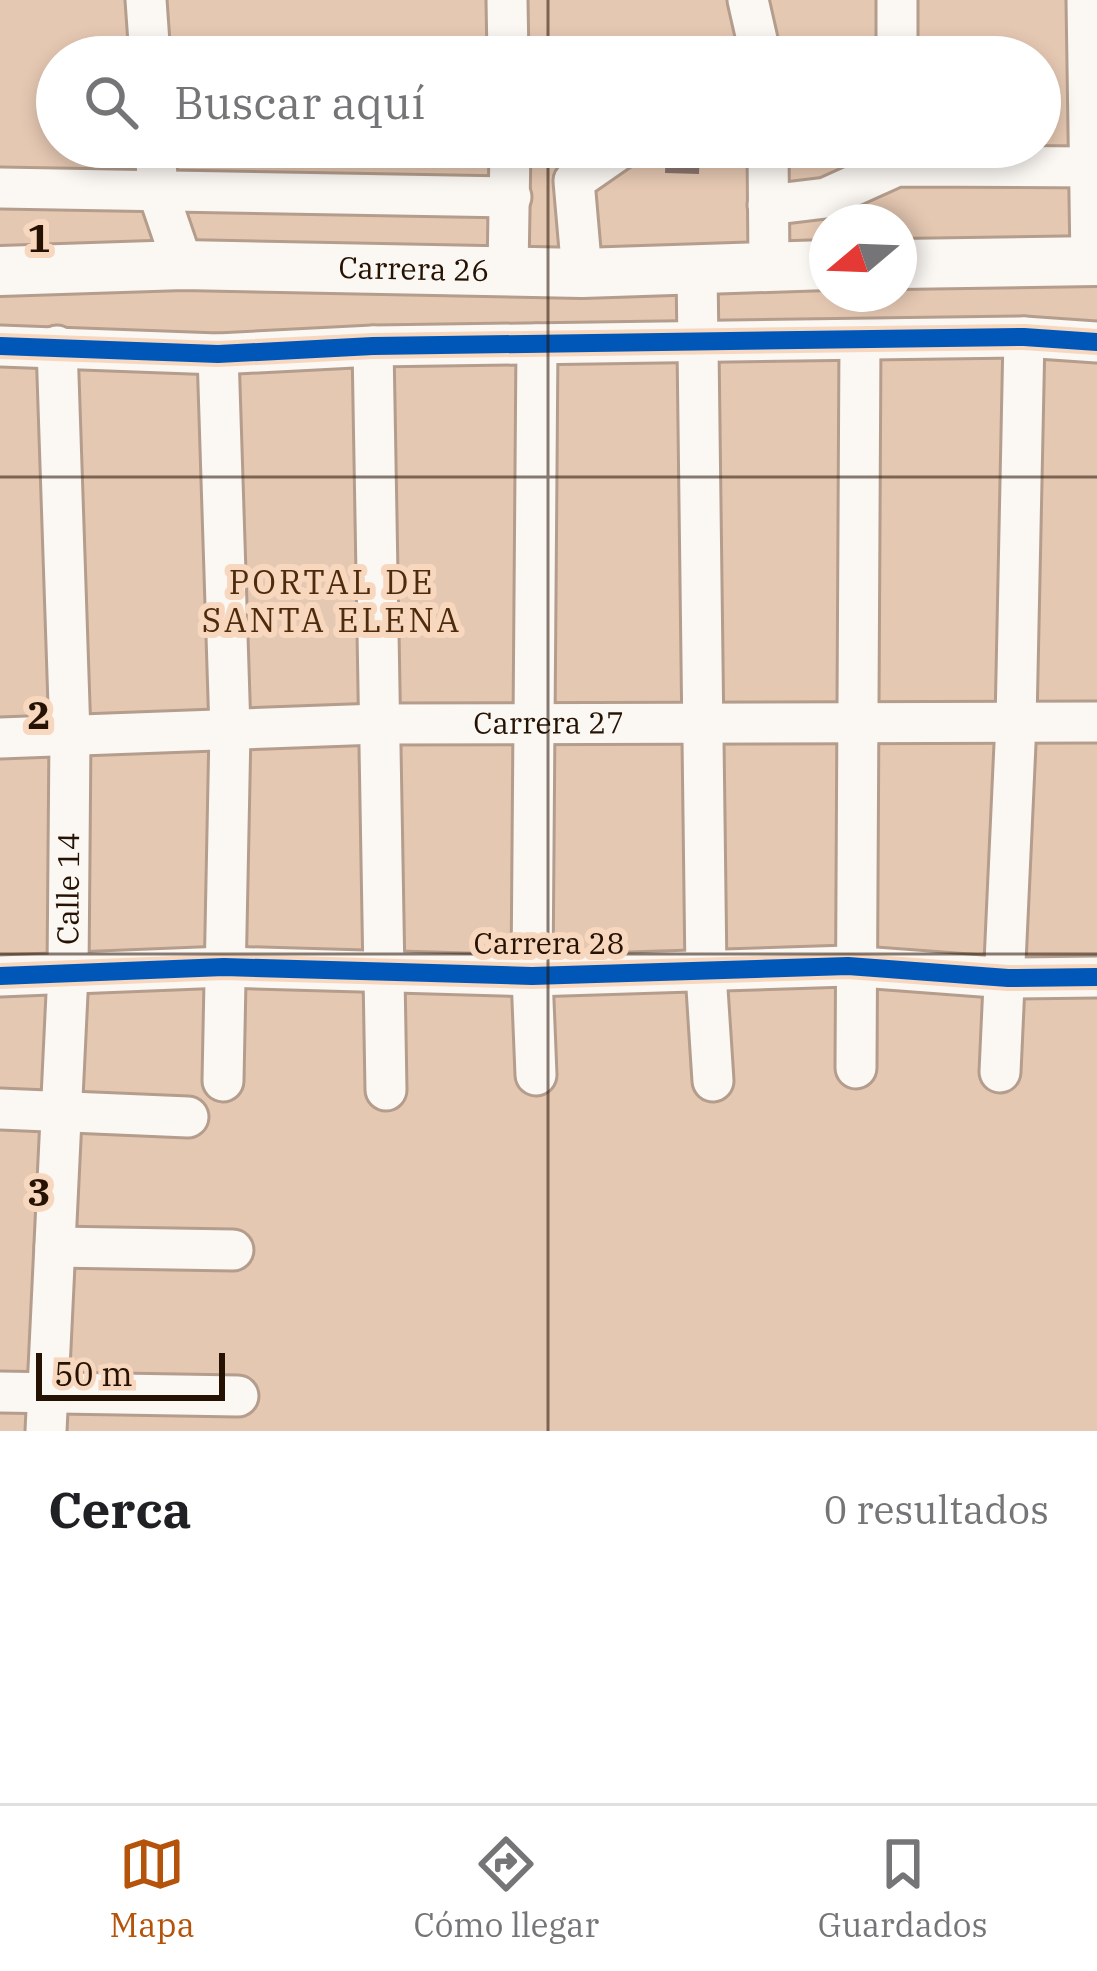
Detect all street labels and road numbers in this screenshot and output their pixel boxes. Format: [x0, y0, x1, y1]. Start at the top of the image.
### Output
street label: Carrera 26 [338, 247, 490, 289]
street label: Carrera 27 [473, 702, 624, 742]
street label: Calle 14 [47, 832, 87, 945]
street label: Carrera 28 [474, 923, 624, 962]

